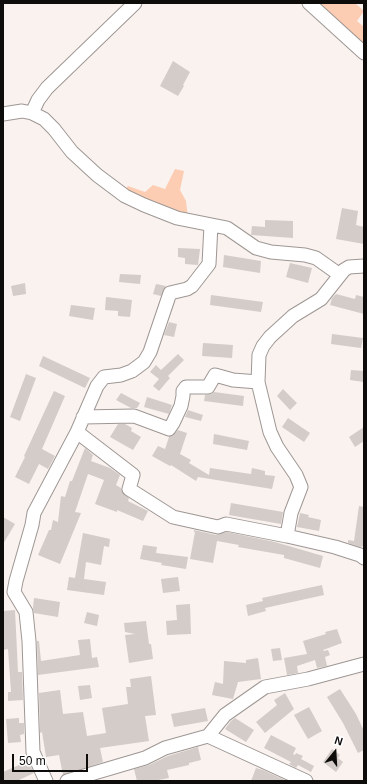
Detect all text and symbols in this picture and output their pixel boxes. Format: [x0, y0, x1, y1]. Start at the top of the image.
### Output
north arrow [315, 732, 355, 772]
text: N [333, 734, 344, 748]
scale bar [14, 746, 90, 772]
text: 50 m [19, 754, 46, 768]

